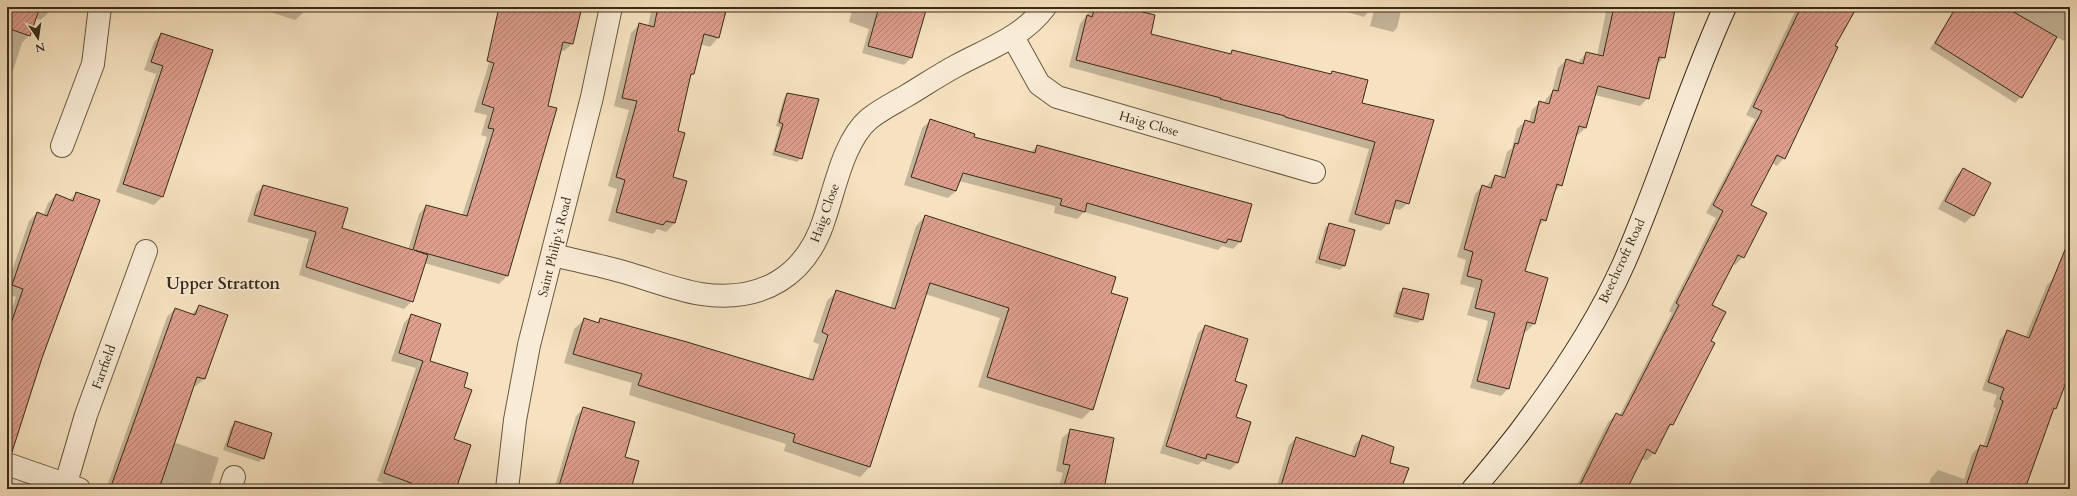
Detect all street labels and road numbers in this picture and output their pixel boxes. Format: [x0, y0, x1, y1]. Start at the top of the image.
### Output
street label: Haig Close [1117, 107, 1181, 141]
street label: Haig Close [806, 181, 844, 245]
street label: Saint Philip's Road [534, 195, 576, 299]
street label: Beechcroft Road [1594, 216, 1650, 306]
street label: Farrfield [88, 342, 120, 392]

